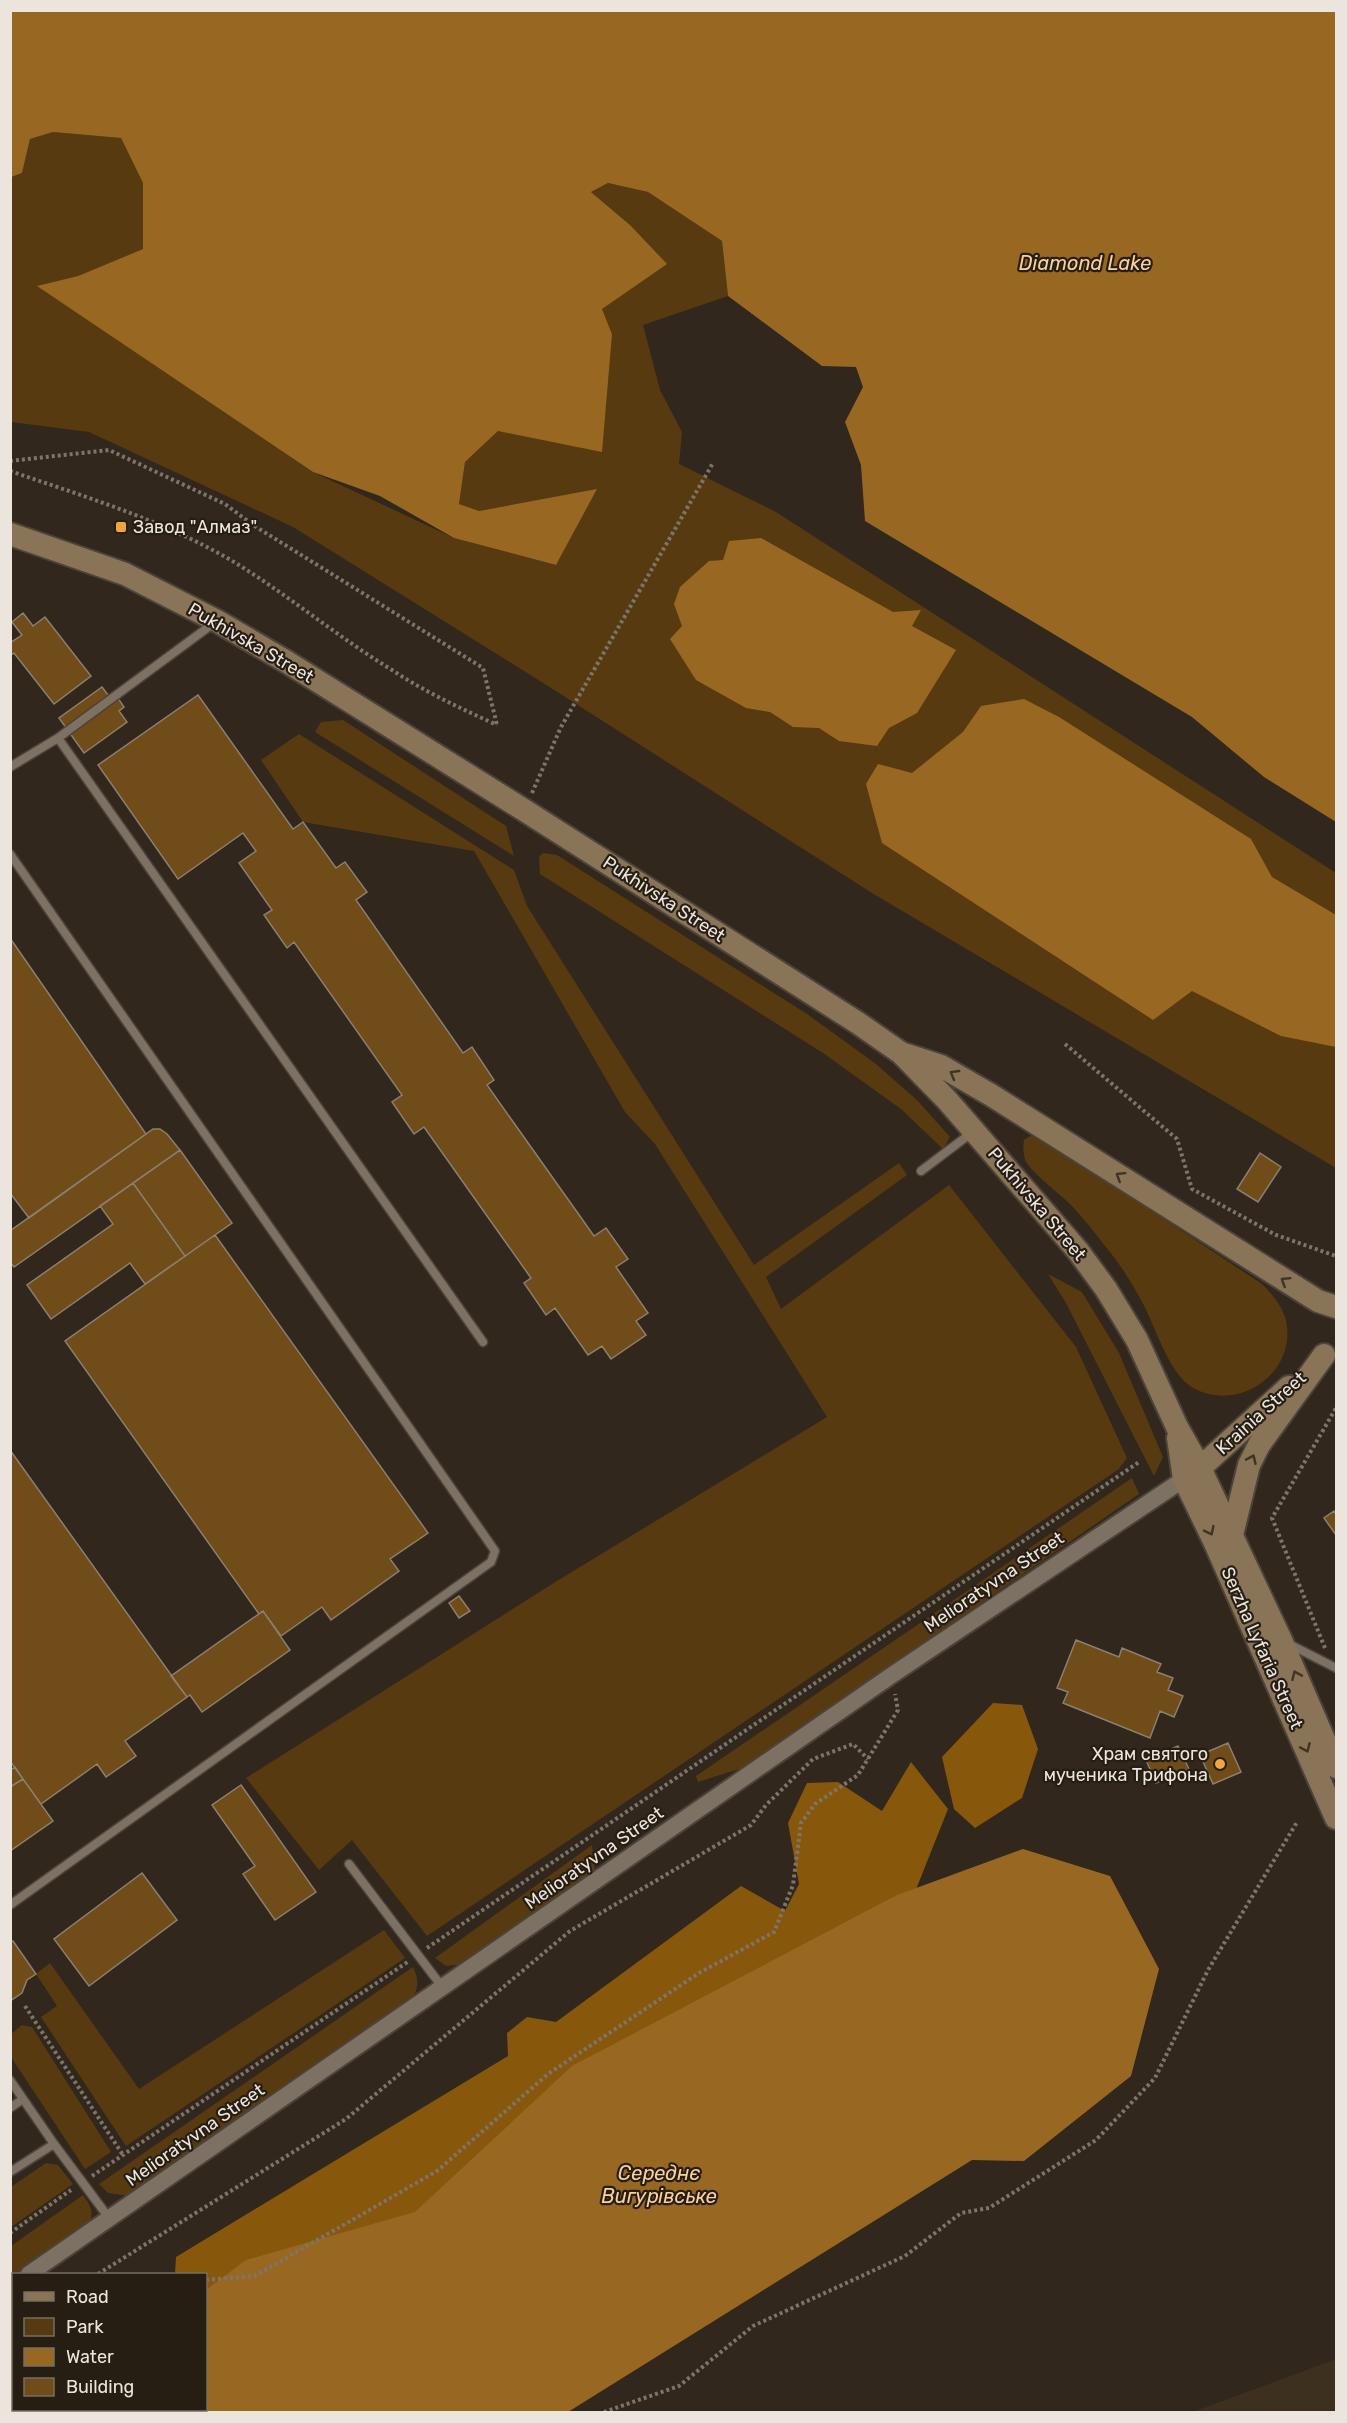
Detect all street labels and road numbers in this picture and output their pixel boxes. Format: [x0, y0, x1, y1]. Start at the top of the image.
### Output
street label: Pukhivska Street [184, 598, 318, 688]
street label: Pukhivska Street [599, 851, 729, 947]
street label: Pukhivska Street [983, 1143, 1091, 1265]
street label: Krainia Street [1211, 1367, 1311, 1459]
street label: Melioratyvna Street [920, 1527, 1068, 1637]
street label: Serzha Lyfaria Street [1216, 1563, 1308, 1733]
street label: Melioratyvna Street [520, 1802, 668, 1914]
street label: Melioratyvna Street [121, 2079, 269, 2191]

